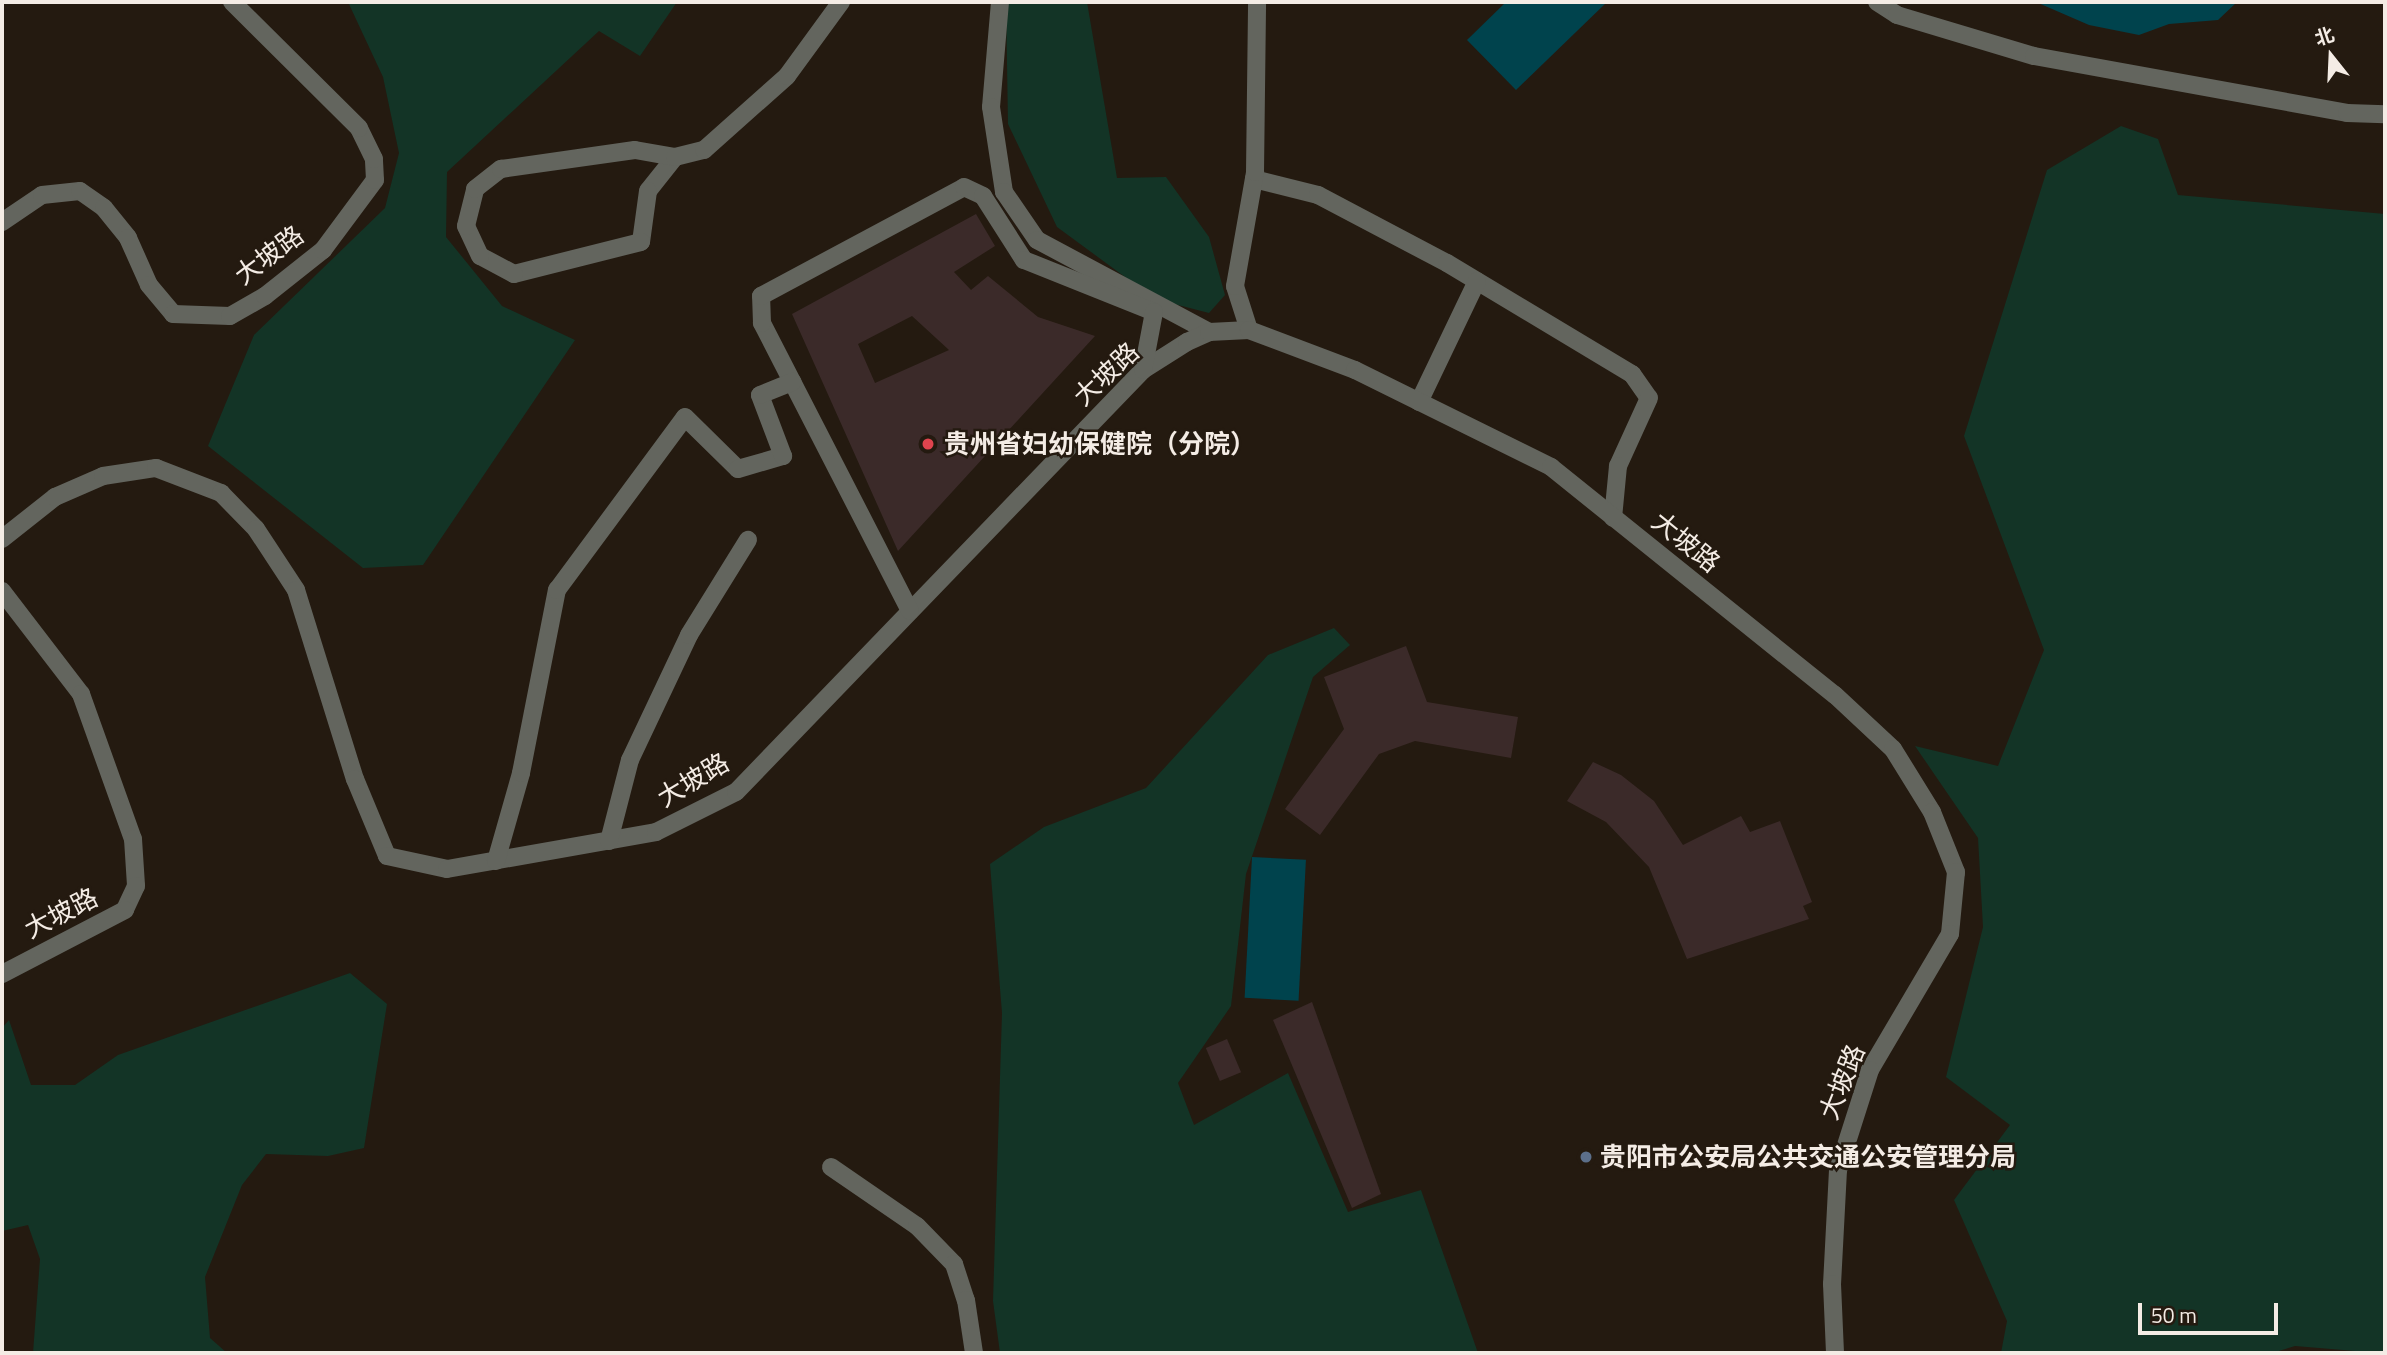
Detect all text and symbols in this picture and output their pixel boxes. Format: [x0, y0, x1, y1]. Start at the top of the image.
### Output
text: 北 [2311, 19, 2338, 52]
north arrow [2296, 21, 2366, 91]
street label: 大坡路 [228, 219, 310, 291]
street label: 大坡路 [1067, 336, 1145, 412]
place label: 贵州省妇幼保健院（分院） [944, 428, 1256, 460]
marker: 贵州省妇幼保健院（分院） [918, 434, 938, 454]
street label: 大坡路 [1646, 505, 1726, 579]
street label: 大坡路 [652, 747, 734, 813]
street label: 大坡路 [19, 881, 103, 945]
street label: 大坡路 [1813, 1040, 1871, 1124]
place label: 贵阳市公安局公共交通公安管理分局 [1600, 1141, 2016, 1173]
marker: 贵阳市公安局公共交通公安管理分局 [1578, 1149, 1594, 1165]
scale bar [2142, 1288, 2282, 1332]
text: 50 m [2151, 1299, 2197, 1331]

